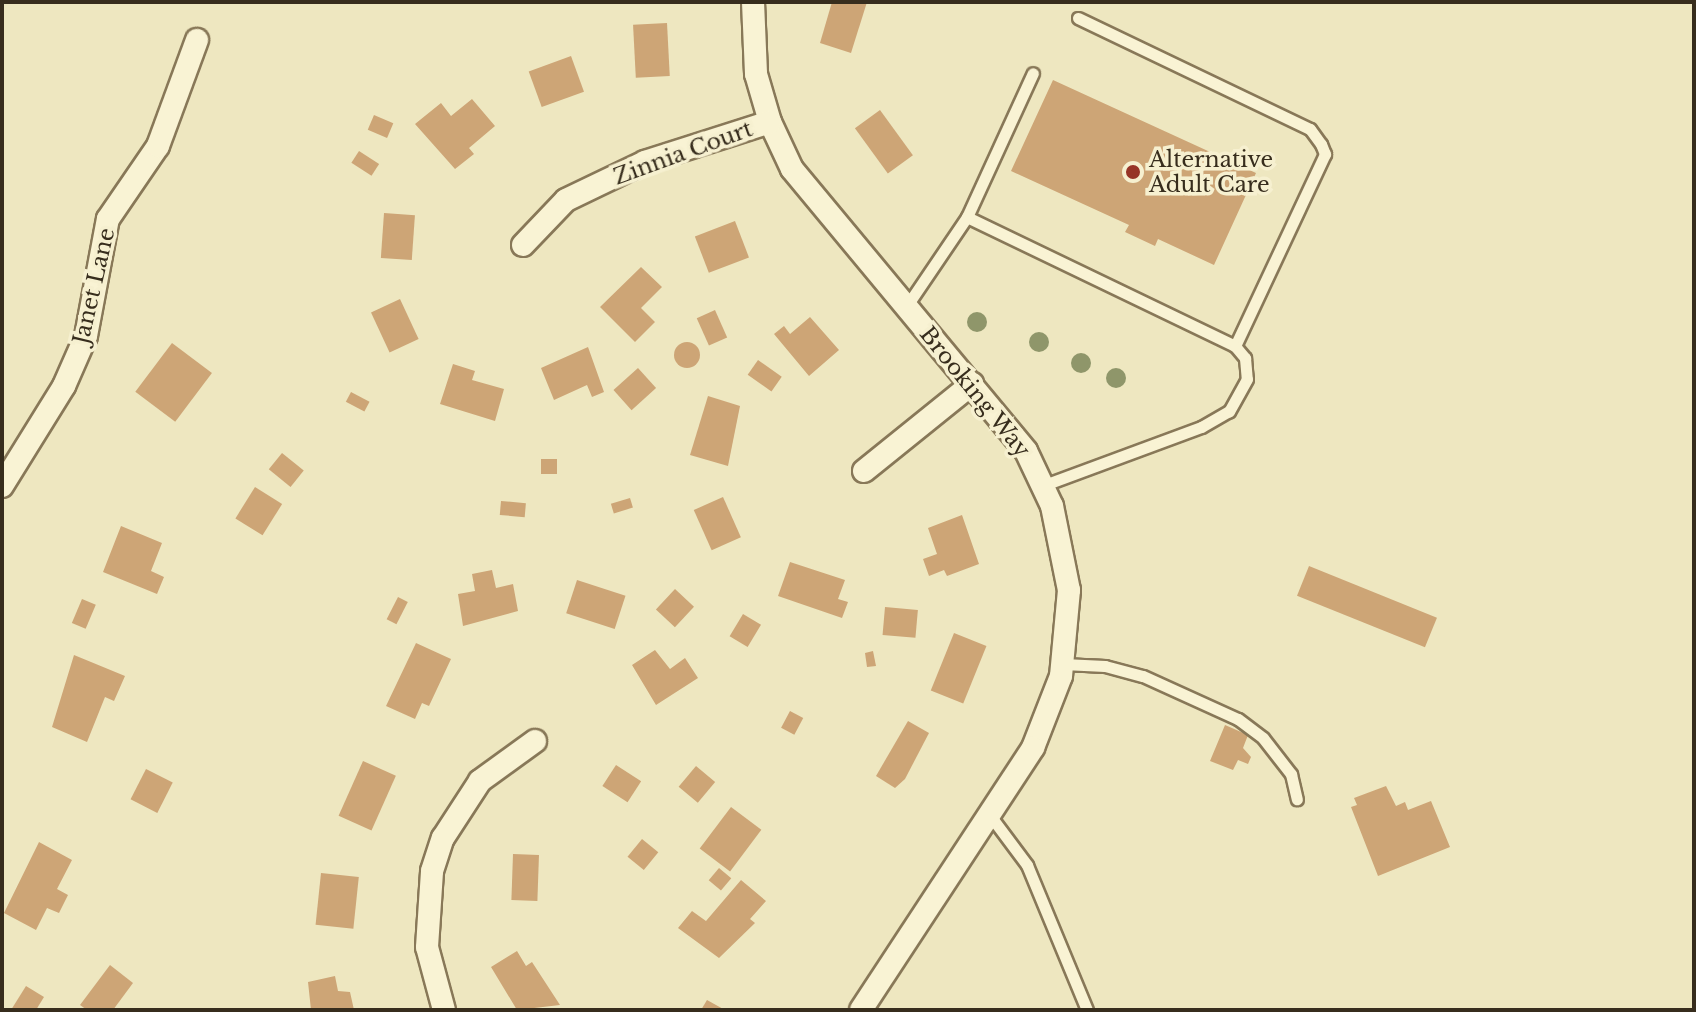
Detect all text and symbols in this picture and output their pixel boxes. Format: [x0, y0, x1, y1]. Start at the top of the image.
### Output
street label: Zinnia Court [610, 116, 756, 190]
place label: Alternative Adult Care [1149, 146, 1273, 198]
marker: Alternative Adult Care [1124, 163, 1142, 181]
street label: Janet Lane [68, 225, 120, 347]
street label: Brooking Way [914, 321, 1036, 463]

